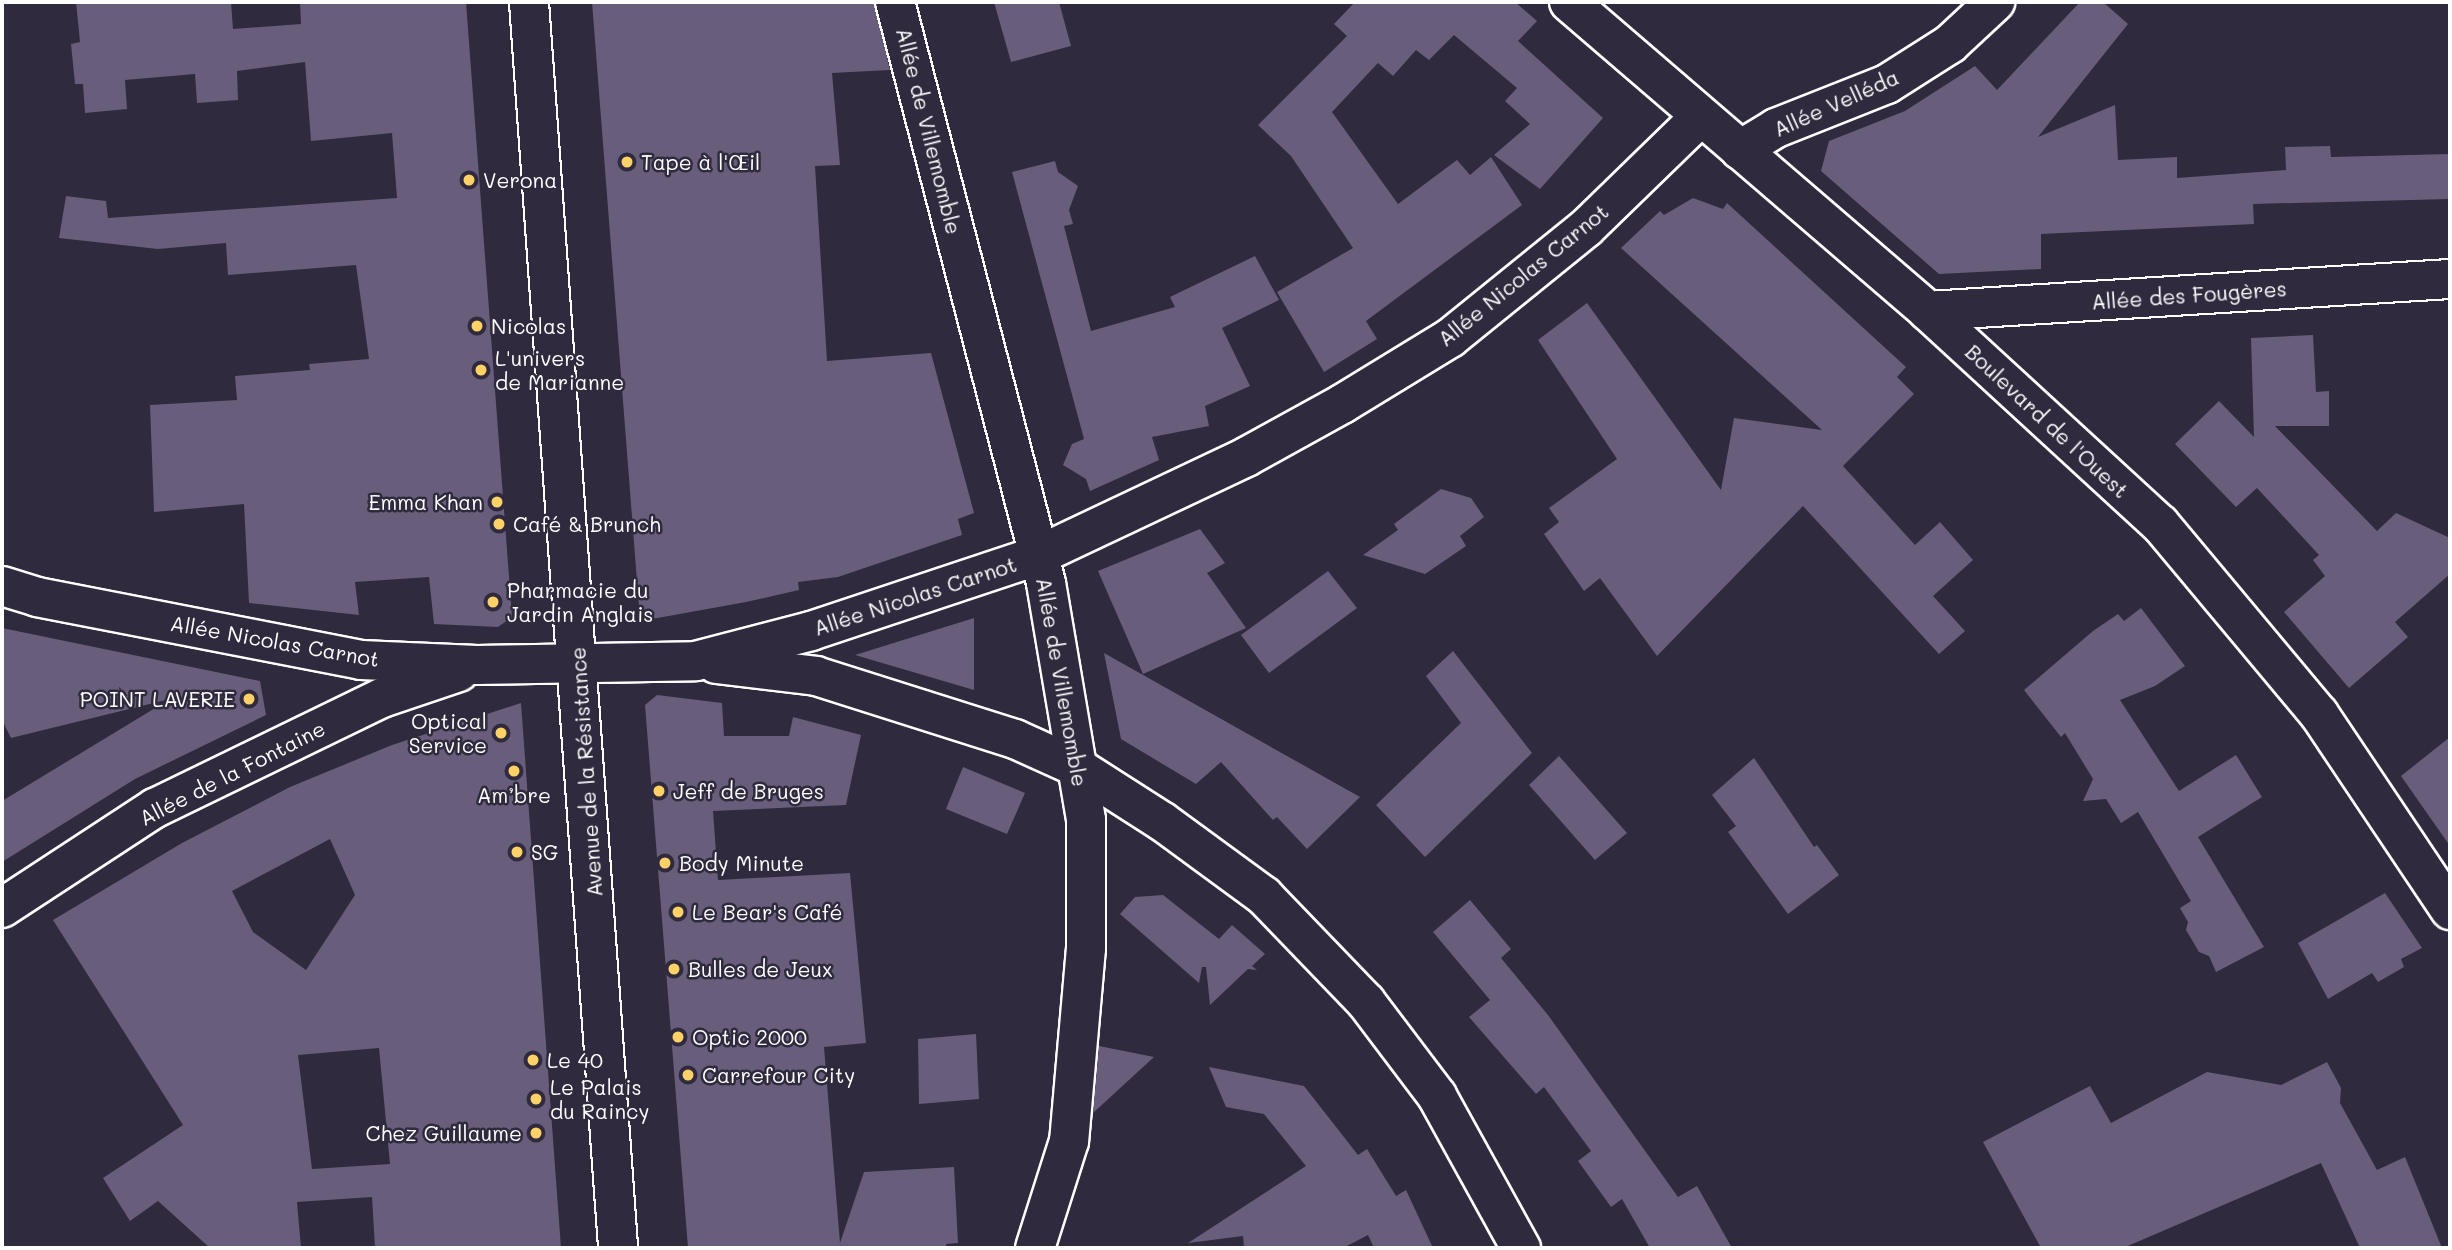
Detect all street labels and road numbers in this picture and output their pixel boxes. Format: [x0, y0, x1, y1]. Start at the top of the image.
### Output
street label: Allée de Villemomble [891, 25, 967, 237]
street label: Allée Velléda [1770, 64, 1902, 142]
street label: Allée Nicolas Carnot [1433, 199, 1613, 351]
street label: Allée des Fougères [2091, 276, 2287, 314]
street label: Boulevard de l'Ouest [1960, 339, 2134, 503]
street label: Allée Nicolas Carnot [810, 551, 1020, 641]
street label: Allée de Villemomble [1031, 575, 1093, 789]
street label: Allée Nicolas Carnot [169, 610, 381, 672]
street label: Avenue de la Résistance [565, 646, 607, 898]
street label: Allée de la Fontaine [135, 715, 329, 831]

